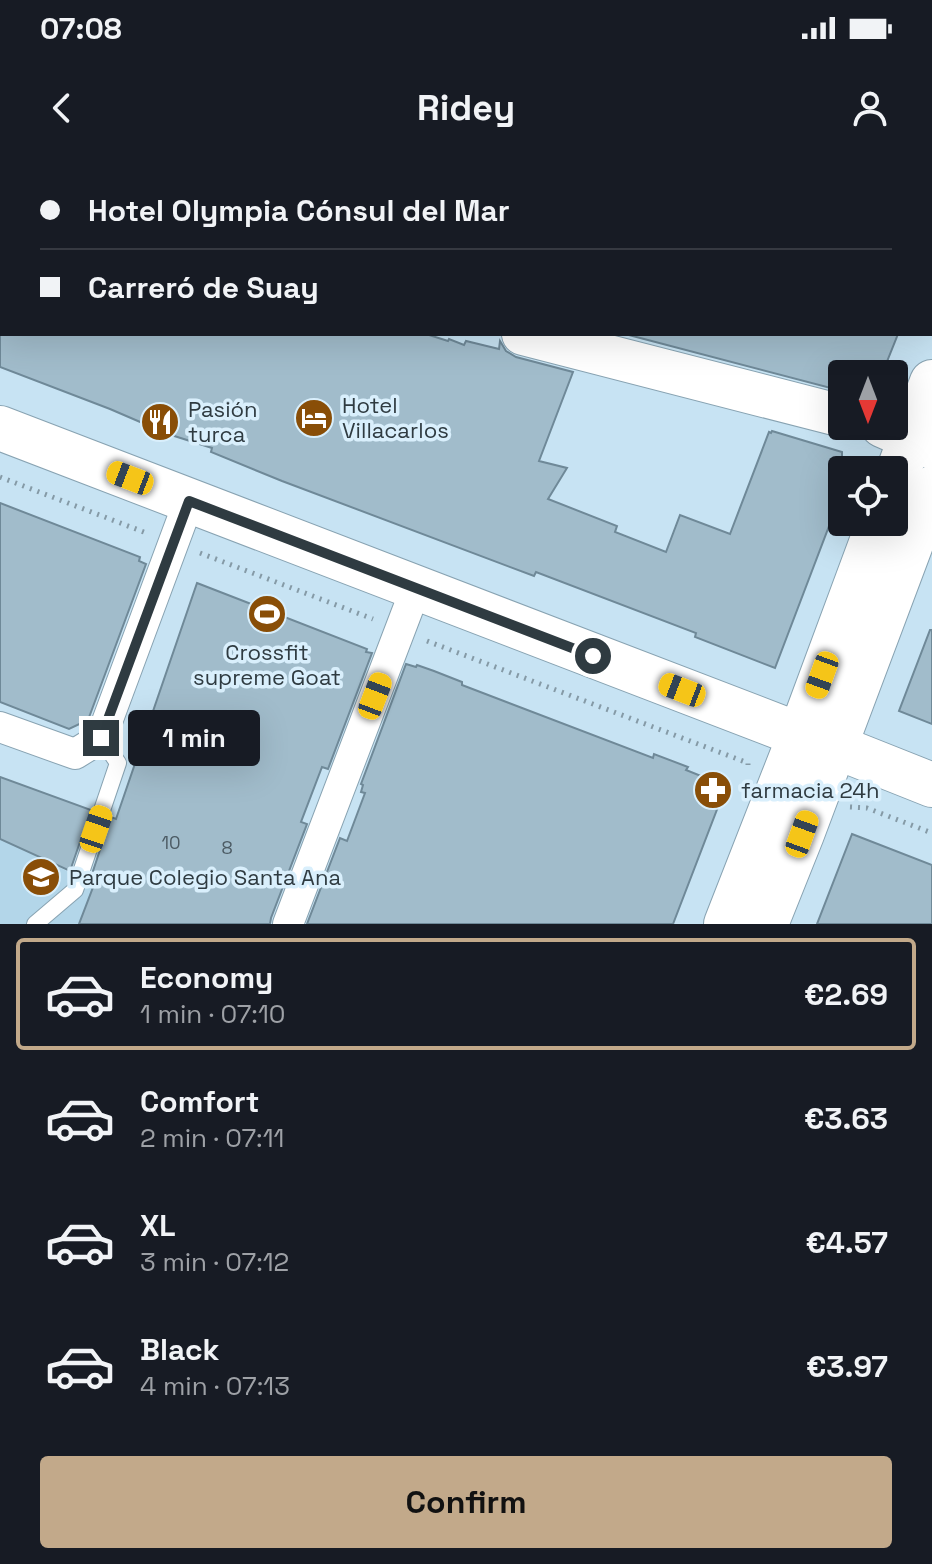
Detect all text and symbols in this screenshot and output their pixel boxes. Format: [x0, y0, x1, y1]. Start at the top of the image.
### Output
text: 07:08 [40, 9, 122, 48]
text: Ridey [417, 85, 515, 131]
icon: back [40, 86, 84, 130]
icon: person [848, 86, 892, 130]
text: Hotel Olympia Cónsul del Mar [88, 191, 510, 230]
text: Carreró de Suay [88, 268, 319, 307]
north arrow [828, 360, 908, 440]
map controls [828, 360, 908, 536]
place label: Hotel Villacarlos [342, 391, 449, 444]
place label: Pasión turca [188, 395, 258, 448]
hotel icon: Hotel Villacarlos [293, 397, 335, 439]
restaurant icon: Pasión turca [139, 401, 181, 443]
button: locate [828, 456, 908, 536]
car [103, 458, 157, 498]
sports icon: Crossfit supreme Goat [246, 593, 288, 635]
place label: Crossfit supreme Goat [193, 638, 341, 691]
route start [575, 638, 611, 674]
car [803, 648, 841, 702]
car [355, 669, 395, 723]
car [655, 670, 709, 710]
callout: 1 min [129, 710, 261, 766]
route end [83, 720, 119, 756]
text: 1 min [162, 721, 226, 755]
pharmacy icon: farmacia 24h [692, 769, 734, 811]
place label: farmacia 24h [741, 776, 879, 804]
car [77, 802, 115, 856]
car [783, 807, 821, 861]
house number: 10 [161, 831, 181, 854]
house number: 8 [221, 836, 233, 859]
school or university icon: Parque Colegio Santa Ana [20, 856, 62, 898]
place label: Parque Colegio Santa Ana [69, 863, 341, 891]
icon: car [44, 958, 116, 1030]
text: Economy [140, 958, 273, 997]
text: €2.69 [804, 975, 888, 1014]
text: 1 min · 07:10 [140, 997, 285, 1031]
icon: car [44, 1082, 116, 1154]
text: Comfort [140, 1082, 259, 1121]
text: €3.63 [804, 1099, 888, 1138]
text: 2 min · 07:11 [140, 1121, 284, 1155]
icon: car [44, 1206, 116, 1278]
text: XL [140, 1206, 176, 1245]
text: €4.57 [805, 1223, 888, 1262]
text: 3 min · 07:12 [140, 1245, 289, 1279]
icon: car [44, 1330, 116, 1402]
text: Black [140, 1330, 219, 1369]
text: €3.97 [806, 1347, 888, 1386]
text: 4 min · 07:13 [140, 1369, 290, 1403]
button: Confirm [40, 1456, 892, 1548]

